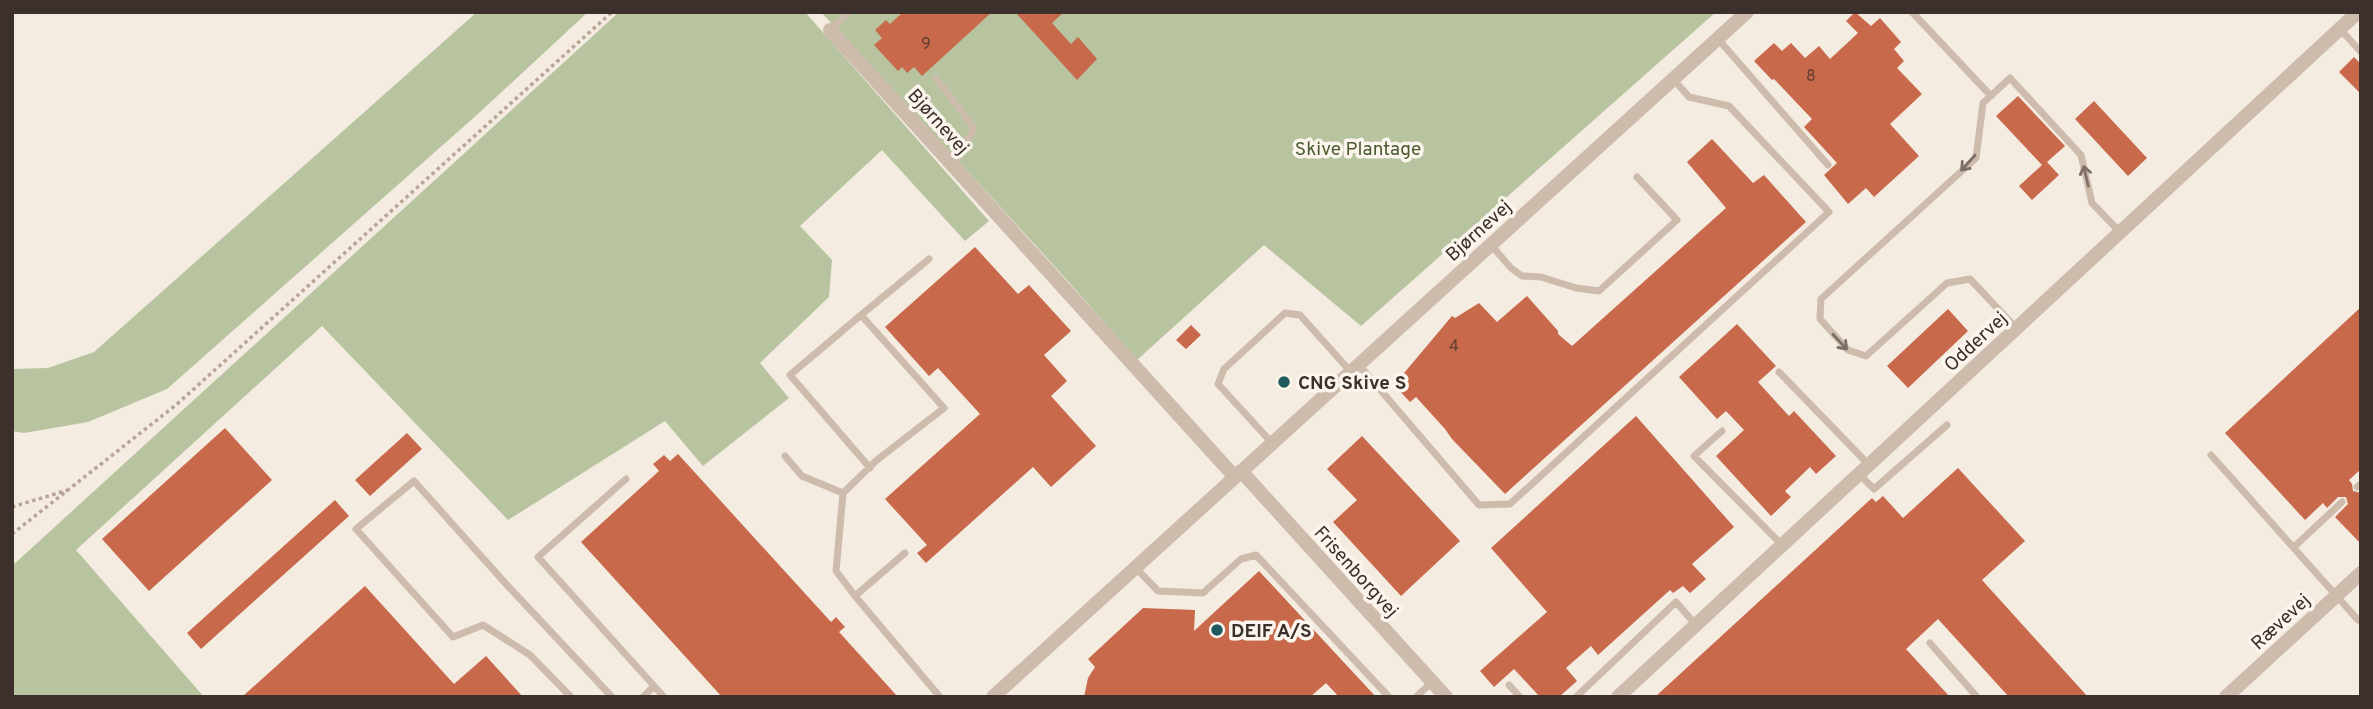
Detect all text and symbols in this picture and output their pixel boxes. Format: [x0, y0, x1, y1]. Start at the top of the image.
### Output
house number: 9 [921, 35, 931, 55]
house number: 8 [1806, 67, 1816, 87]
street label: Bjørnevej [902, 84, 973, 160]
park label: Skive Plantage [1295, 138, 1421, 162]
one-way arrow [1960, 154, 1977, 171]
one-way arrow [2079, 165, 2092, 188]
street label: Bjørnevej [1441, 196, 1517, 267]
street label: Oddervej [1940, 307, 2013, 378]
one-way arrow [1832, 333, 1849, 350]
house number: 4 [1449, 337, 1459, 357]
place label: CNG Skive S [1298, 372, 1406, 396]
marker: CNG Skive S [1276, 374, 1292, 390]
street label: Frisenborgvej [1308, 522, 1403, 623]
street label: Rævevej [2247, 589, 2316, 656]
place label: DEIF A/S [1231, 620, 1312, 644]
marker: DEIF A/S [1209, 622, 1225, 638]

